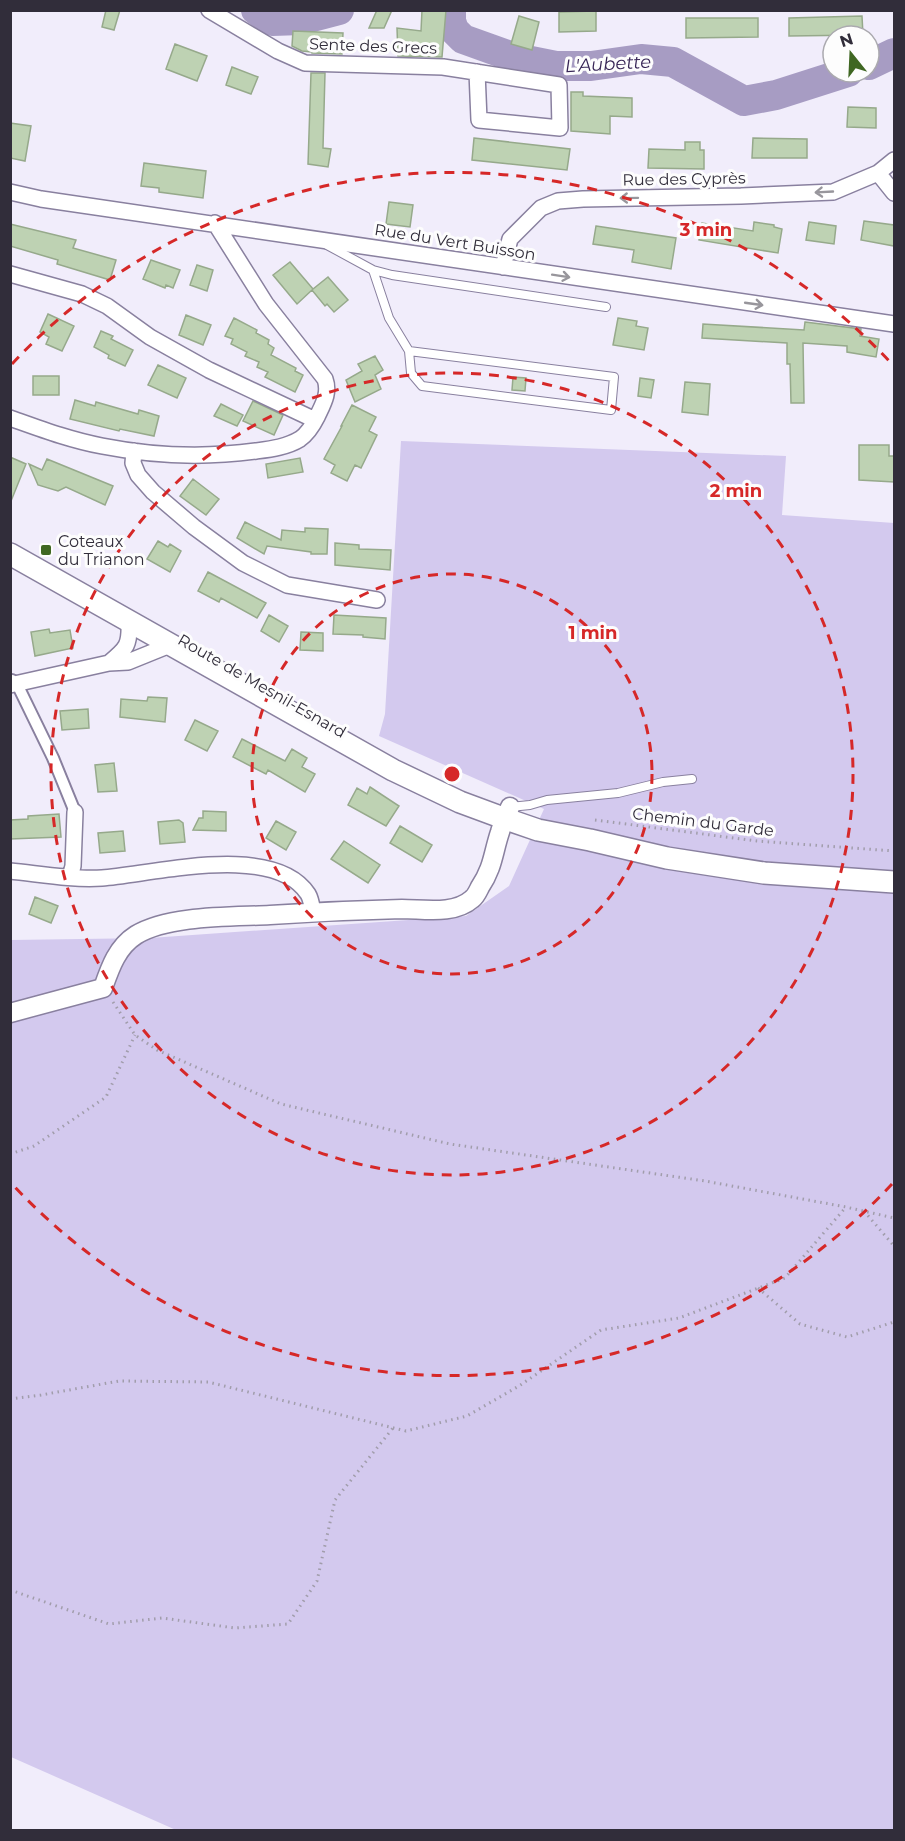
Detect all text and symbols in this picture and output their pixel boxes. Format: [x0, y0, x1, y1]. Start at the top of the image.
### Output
north arrow [821, 24, 881, 84]
text: N [837, 29, 856, 51]
street label: Sente des Grecs [309, 34, 437, 58]
water label: L'Aubette [564, 51, 652, 77]
street label: Rue des Cyprès [622, 168, 746, 190]
one-way arrow [814, 187, 834, 198]
one-way arrow [619, 193, 639, 204]
text: 3 min [679, 219, 732, 241]
street label: Rue du Vert Buisson [373, 220, 537, 264]
one-way arrow [550, 271, 570, 282]
one-way arrow [743, 298, 763, 309]
text: 2 min [710, 480, 762, 502]
place label: Coteaux du Trianon [58, 532, 144, 569]
marker: Coteaux du Trianon [39, 543, 53, 557]
text: 1 min [569, 622, 617, 644]
street label: Route de Mesnil-Esnard [174, 630, 350, 742]
centre of rings [442, 764, 462, 784]
street label: Chemin du Garde [631, 804, 775, 840]

